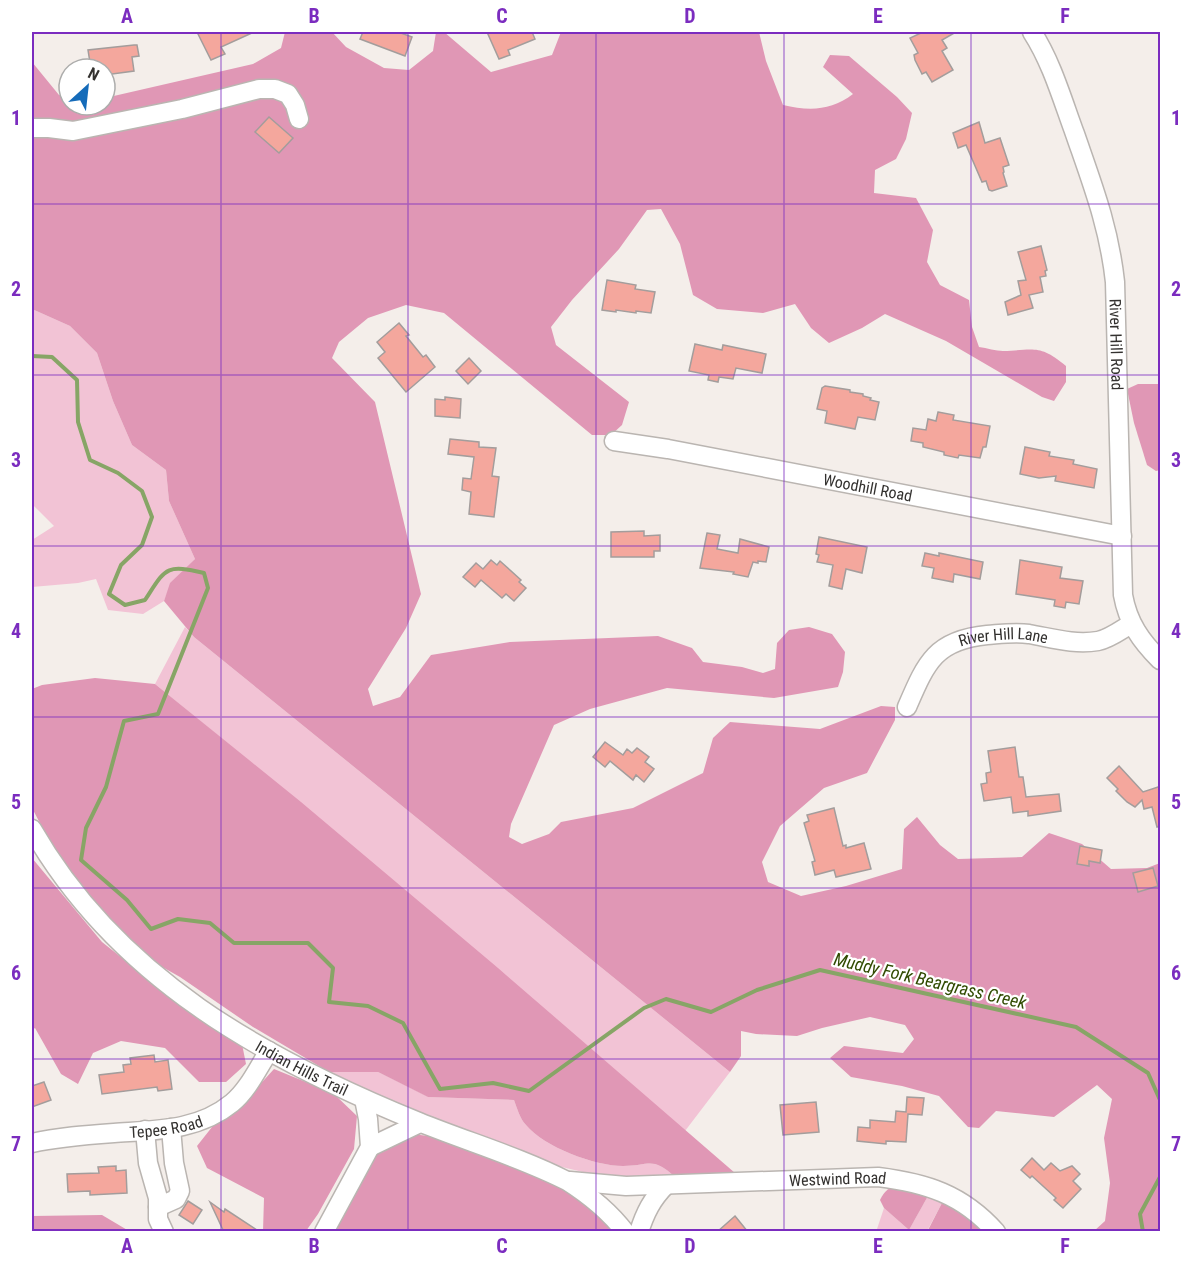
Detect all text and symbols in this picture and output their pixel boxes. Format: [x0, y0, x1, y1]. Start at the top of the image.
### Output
text: A [121, 4, 133, 28]
text: B [308, 4, 320, 28]
text: C [496, 4, 508, 28]
text: D [684, 4, 696, 28]
text: E [873, 4, 883, 28]
text: F [1060, 4, 1070, 28]
north arrow [57, 57, 117, 117]
text: N [85, 63, 102, 85]
text: 1 [11, 106, 21, 130]
text: 1 [1171, 106, 1181, 130]
text: 2 [11, 277, 21, 301]
text: 2 [1171, 277, 1181, 301]
street label: River Hill Road [1105, 298, 1127, 390]
text: 3 [11, 448, 21, 472]
text: 3 [1171, 448, 1181, 472]
street label: Woodhill Road [821, 470, 914, 506]
text: 4 [11, 619, 21, 643]
text: 4 [1171, 619, 1181, 643]
street label: River Hill Lane [956, 624, 1050, 650]
text: 5 [11, 790, 21, 814]
text: 5 [1171, 790, 1181, 814]
water label: Muddy Fork Beargrass Creek [832, 948, 1030, 1013]
text: 6 [11, 961, 21, 985]
text: 6 [1171, 961, 1181, 985]
street label: Indian Hills Trail [252, 1037, 351, 1100]
street label: Tepee Road [129, 1112, 205, 1142]
text: 7 [11, 1132, 21, 1156]
text: 7 [1171, 1132, 1181, 1156]
street label: Westwind Road [789, 1168, 887, 1190]
text: A [121, 1234, 133, 1258]
text: B [308, 1234, 320, 1258]
text: C [496, 1234, 508, 1258]
text: D [684, 1234, 696, 1258]
text: E [873, 1234, 883, 1258]
text: F [1060, 1234, 1070, 1258]

